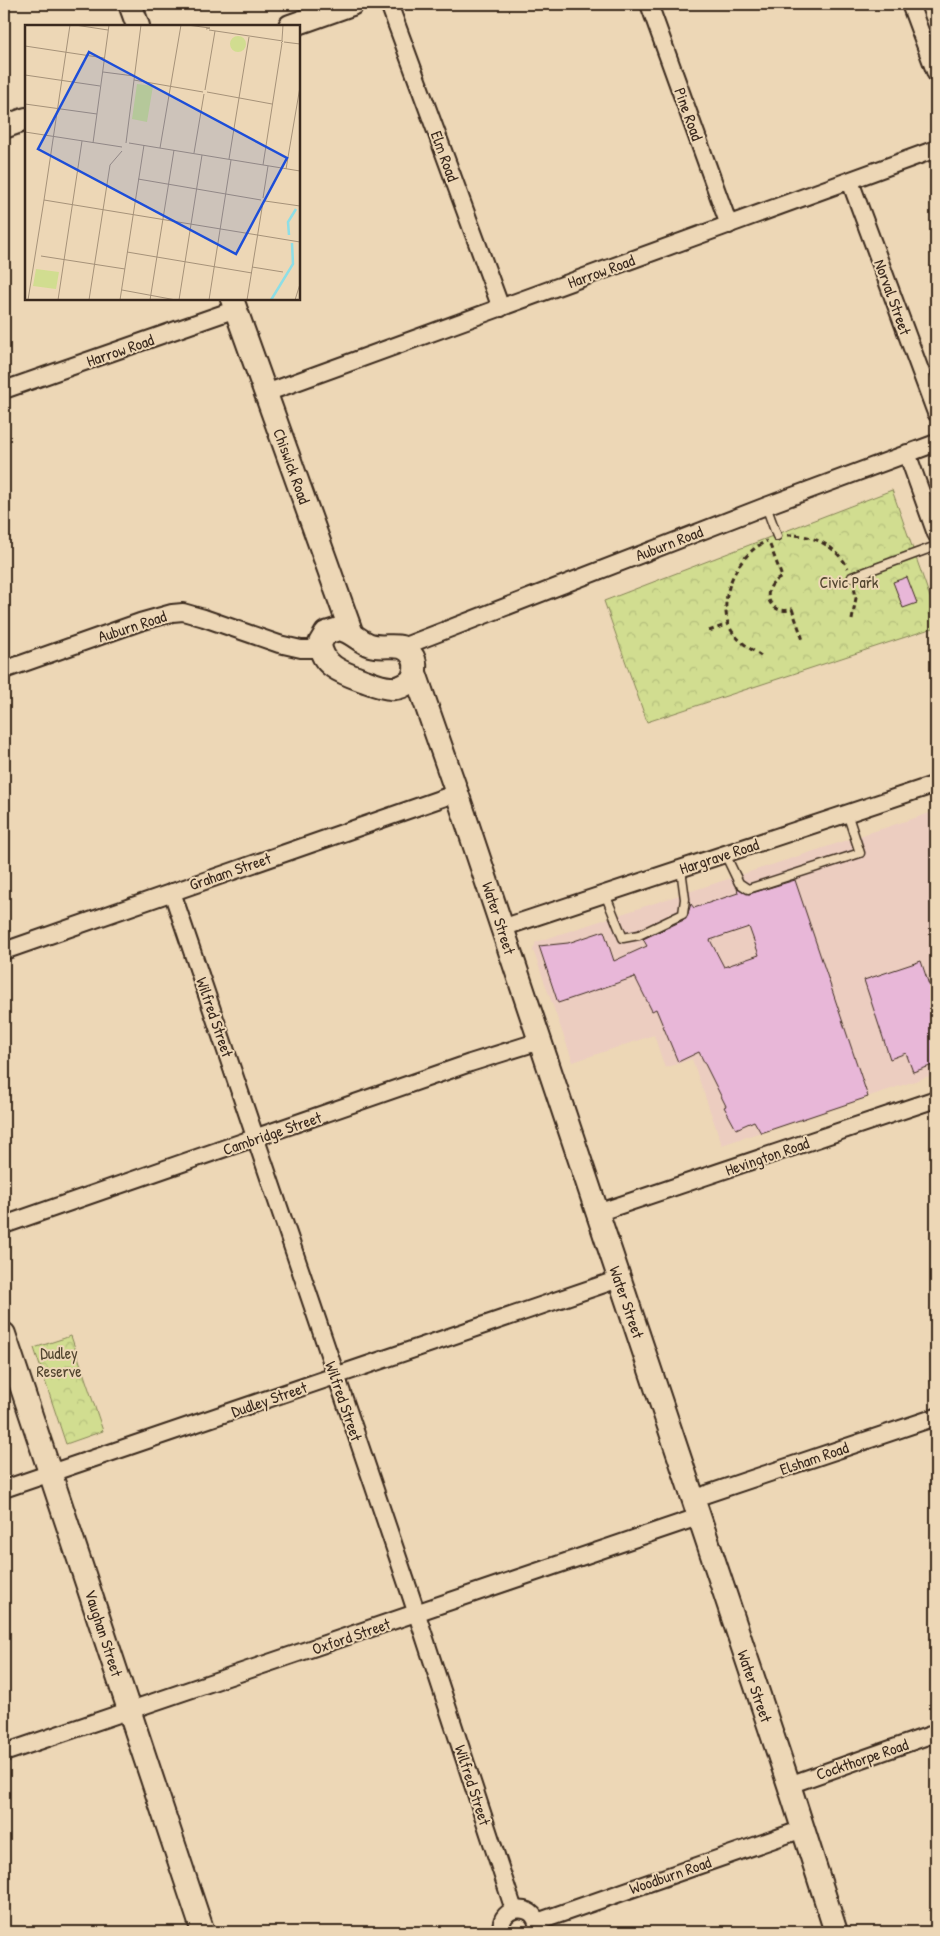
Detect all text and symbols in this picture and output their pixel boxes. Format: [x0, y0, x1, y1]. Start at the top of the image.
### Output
inset map [25, 25, 300, 300]
street label: Pine Road [669, 84, 709, 144]
street label: Elm Road [426, 128, 464, 184]
street label: Harrow Road [564, 249, 638, 293]
street label: Norval Street [869, 256, 917, 338]
street label: Harrow Road [83, 328, 157, 372]
street label: Chiswick Road [268, 425, 316, 507]
street label: Auburn Road [632, 520, 706, 566]
park label: Civic Park [820, 571, 879, 593]
street label: Auburn Road [95, 605, 169, 647]
street label: Hargrave Road [677, 833, 761, 879]
street label: Graham Street [186, 847, 274, 895]
street label: Water Street [477, 879, 521, 958]
street label: Wilfred Street [191, 974, 239, 1060]
street label: Cambridge Street [220, 1106, 325, 1160]
street label: Hevington Road [722, 1131, 812, 1181]
street label: Water Street [604, 1263, 650, 1342]
park label: Dudley Reserve [36, 1342, 82, 1382]
street label: Wilfred Street [320, 1358, 368, 1444]
street label: Dudley Street [228, 1376, 310, 1422]
street label: Elsham Road [777, 1436, 851, 1480]
street label: Vaughan Street [80, 1587, 129, 1680]
street label: Oxford Street [309, 1612, 394, 1660]
street label: Water Street [732, 1647, 778, 1726]
street label: Cockthorpe Road [813, 1733, 911, 1785]
street label: Wilfred Street [450, 1742, 496, 1828]
street label: Woodburn Road [626, 1851, 714, 1899]

